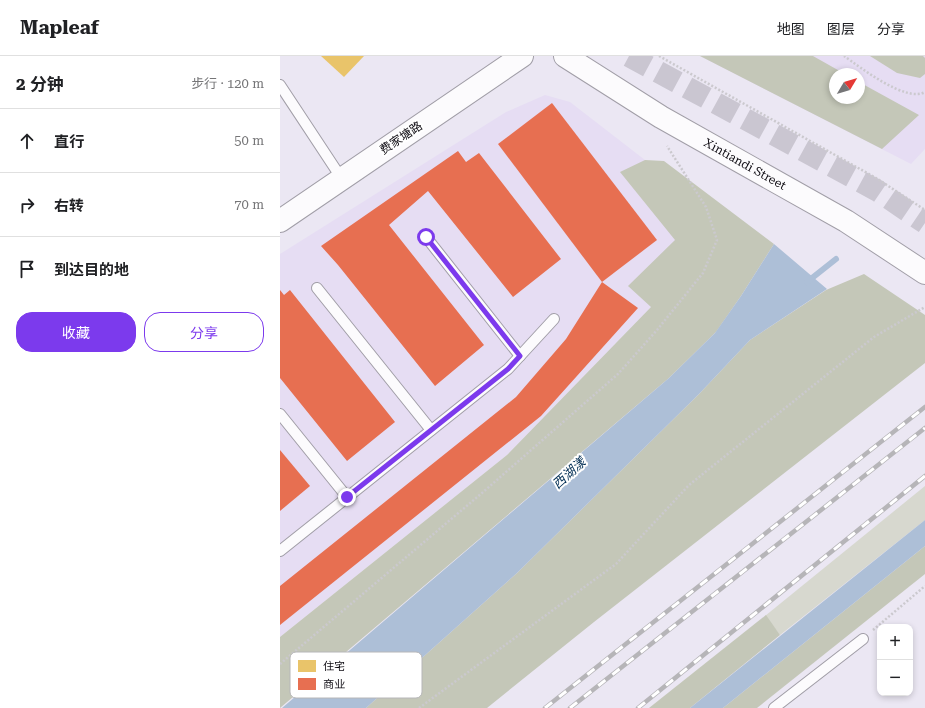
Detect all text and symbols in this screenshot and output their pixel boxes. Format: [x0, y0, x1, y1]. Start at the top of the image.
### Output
text: Mapleaf [20, 16, 99, 39]
text: 地图 [777, 21, 805, 37]
text: 图层 [827, 21, 855, 37]
text: 分享 [877, 21, 905, 37]
north arrow [829, 68, 865, 104]
text: 2 分钟 [16, 74, 64, 94]
text: 步行 · 120 m [191, 76, 264, 91]
street label: 费家塘路 [377, 119, 425, 157]
icon: ahead [16, 130, 38, 152]
text: 直行 [54, 133, 84, 151]
text: 50 m [234, 133, 264, 148]
street label: Xintiandi Street [701, 136, 789, 193]
icon: right [16, 194, 38, 216]
text: 右转 [54, 197, 84, 215]
text: 70 m [234, 197, 264, 212]
route start [417, 228, 435, 246]
icon: arrive [16, 258, 38, 280]
text: 到达目的地 [54, 261, 129, 279]
button: 收藏 [16, 312, 136, 352]
button: 分享 [144, 312, 264, 352]
water label: 西湖漾 [549, 453, 590, 492]
route end [338, 488, 356, 506]
map controls [877, 624, 913, 696]
button: + [877, 624, 913, 660]
legend [290, 652, 422, 698]
text: 住宅 [323, 660, 345, 673]
button: − [877, 660, 913, 696]
text: 商业 [323, 678, 345, 691]

